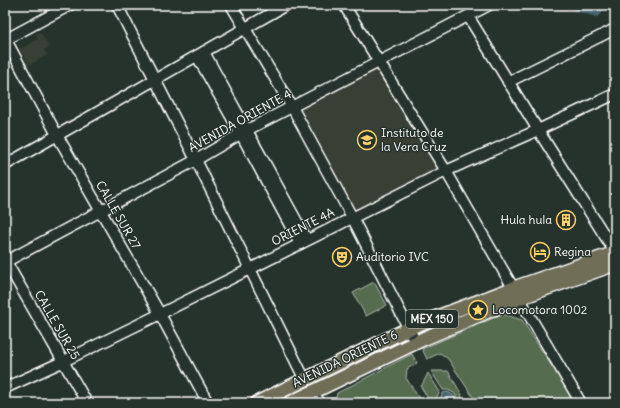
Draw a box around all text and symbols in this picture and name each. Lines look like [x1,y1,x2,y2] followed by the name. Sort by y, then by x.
[186,86,294,155] street label: AVENIDA ORIENTE 4
[381,125,447,154] place label: Instituto de la Vera Cruz
[356,129,378,151] school or university icon: Instituto de la Vera Cruz
[93,178,144,252] street label: CALLE SUR 27
[269,204,337,249] street label: ORIENTE 4A
[555,209,577,231] building icon: Hula hula
[501,212,552,227] place label: Hula hula
[529,241,551,263] hotel icon: Regina
[554,244,591,259] place label: Regina
[331,246,353,268] theatre icon: Auditorio IVC
[356,249,429,264] place label: Auditorio IVC
[32,287,83,362] street label: CALLE SUR 25
[467,299,489,321] place icon: Locomotora 1002
[492,302,588,317] place label: Locomotora 1002
[406,310,458,328] road number: MEX 150
[290,327,400,391] street label: AVENIDA ORIENTE 6

